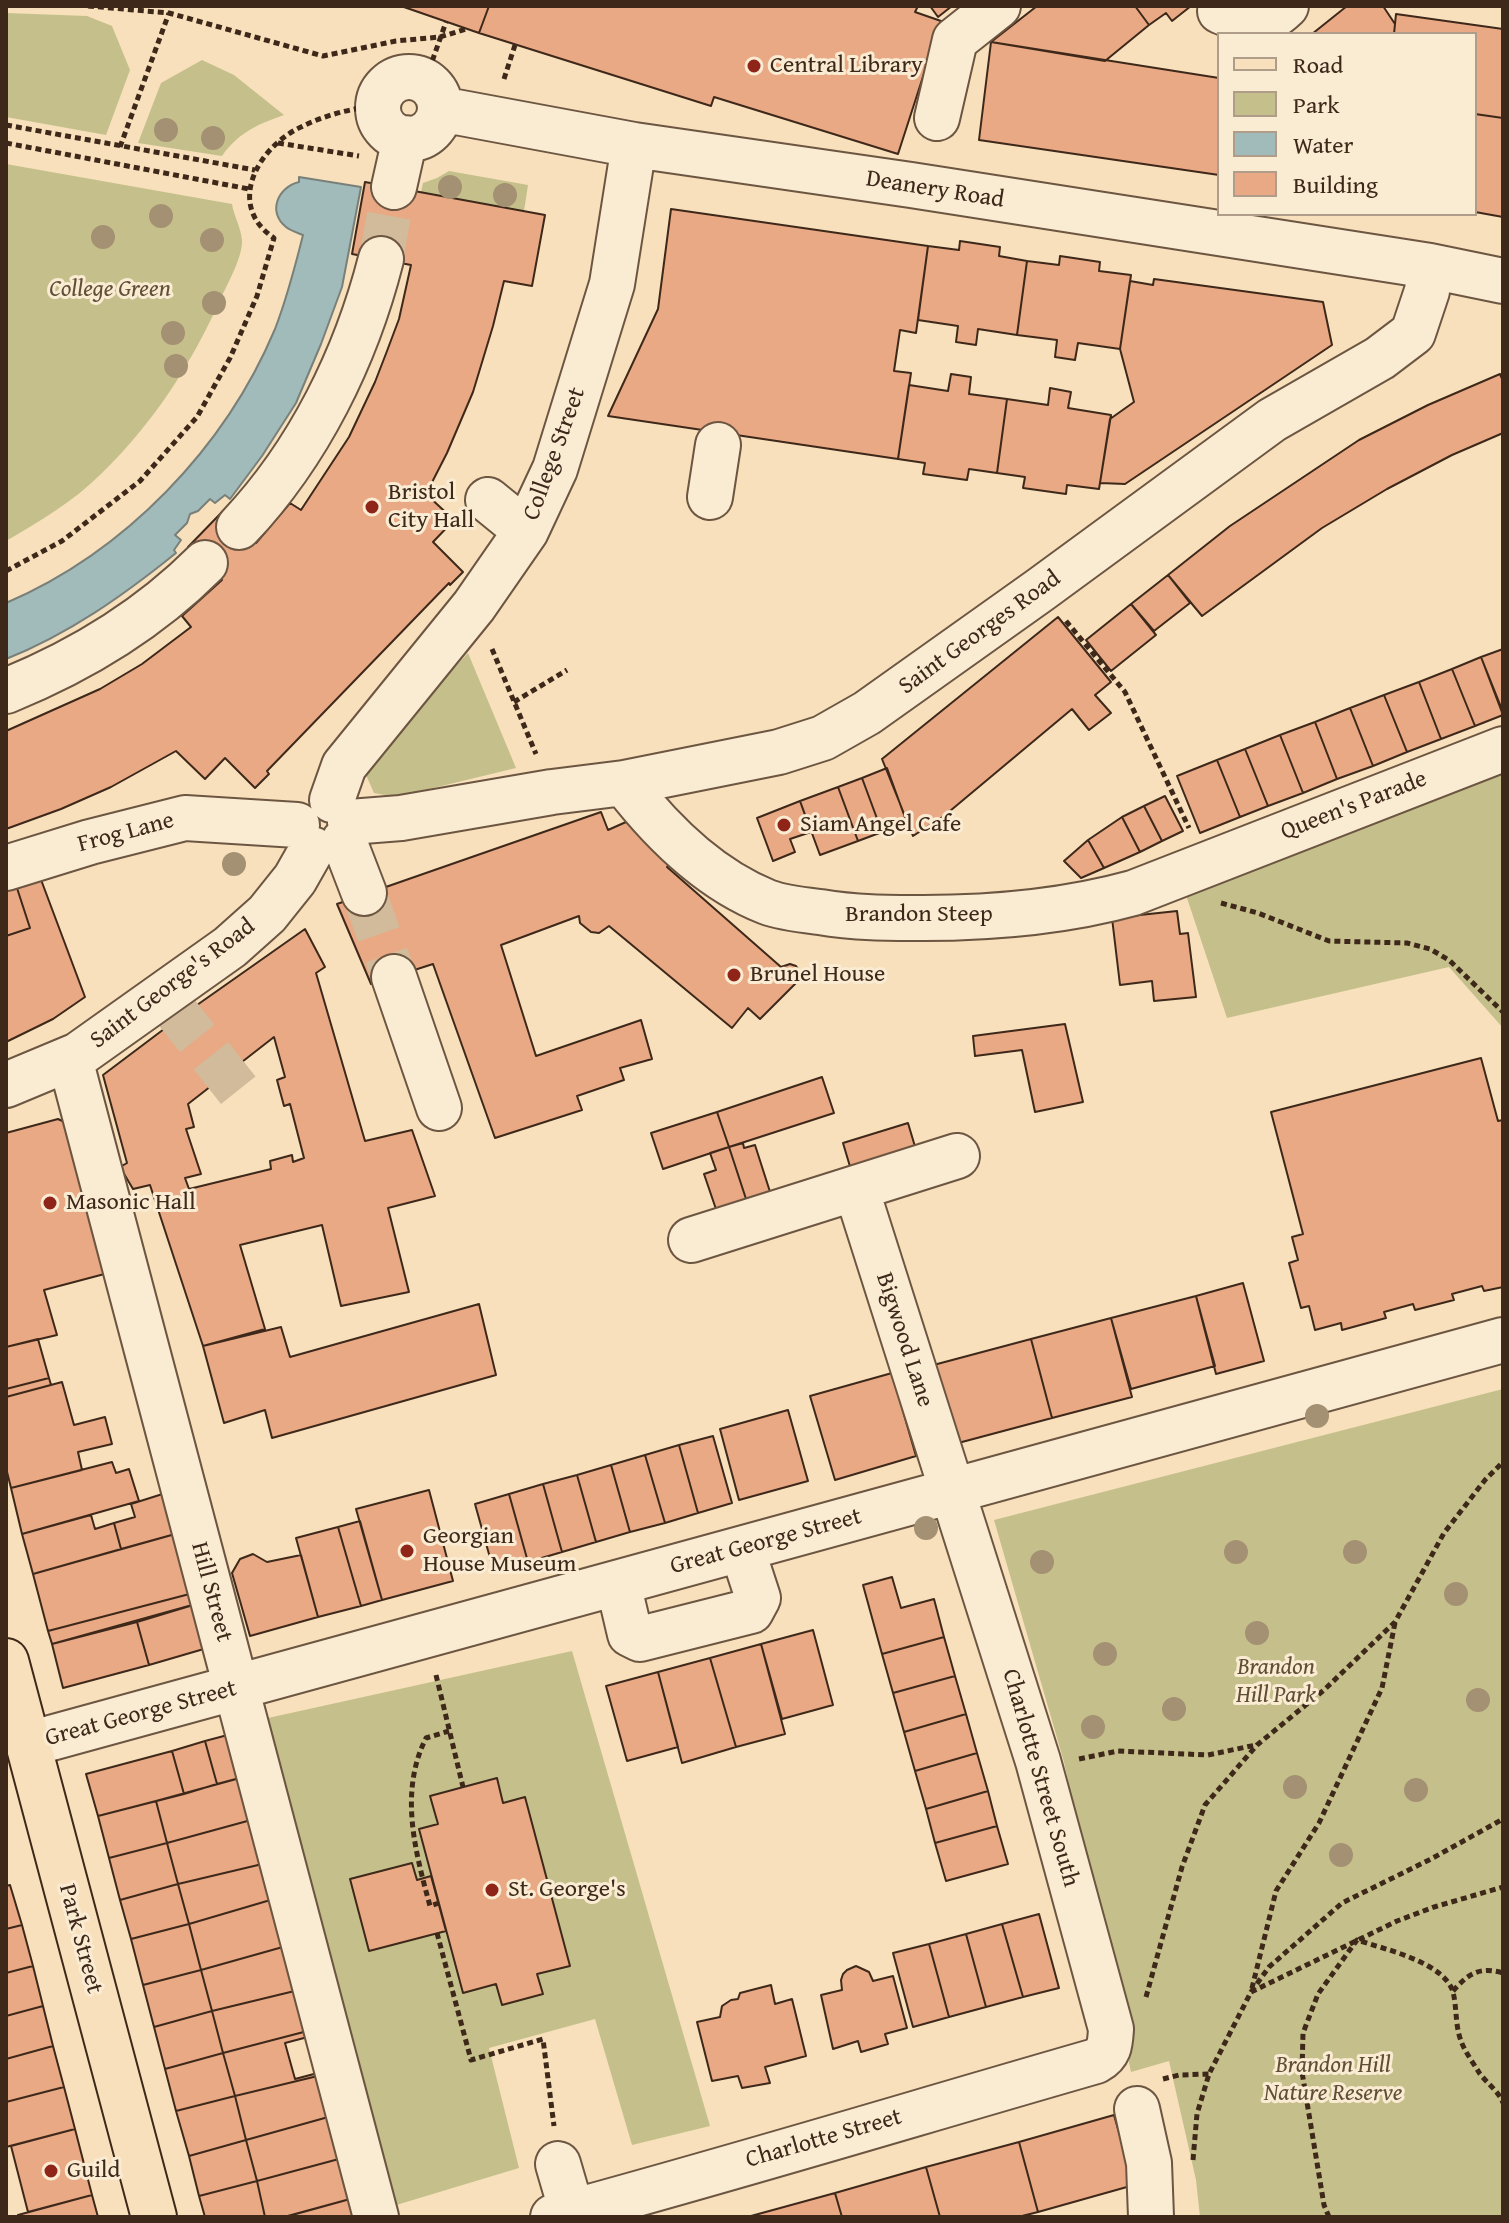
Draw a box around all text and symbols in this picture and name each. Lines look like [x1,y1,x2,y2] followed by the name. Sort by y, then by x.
[1217,32,1477,216] legend
[1293,47,1343,82] text: Road
[770,52,923,80] place label: Central Library
[745,57,763,75] marker: Central Library
[1293,87,1339,122] text: Park
[1293,127,1353,162] text: Water
[864,165,1006,215] street label: Deanery Road
[1293,167,1378,202] text: Building
[49,276,171,304] park label: College Green
[518,384,592,524] street label: College Street
[388,479,474,535] place label: Bristol City Hall
[363,498,381,516] marker: Bristol City Hall
[894,565,1066,701] street label: Saint Georges Road
[1277,765,1431,847] street label: Queen's Parade
[75,806,177,860] street label: Frog Lane
[800,811,961,839] place label: Siam Angel Cafe
[775,816,793,834] marker: Siam Angel Cafe
[845,901,993,929] street label: Brandon Steep
[85,913,261,1055] street label: Saint George's Road
[750,961,885,989] place label: Brunel House
[725,966,743,984] marker: Brunel House
[66,1189,196,1217] place label: Masonic Hall
[41,1194,59,1212] marker: Masonic Hall
[869,1269,939,1411] street label: Bigwood Lane
[667,1503,865,1581] street label: Great George Street
[423,1523,576,1579] place label: Georgian House Museum
[184,1539,238,1645] street label: Hill Street
[398,1542,416,1560] marker: Georgian House Museum
[1236,1654,1316,1710] park label: Brandon Hill Park
[995,1666,1085,1890] street label: Charlotte Street South
[42,1675,240,1753] street label: Great George Street
[508,1876,626,1904] place label: St. George's
[52,1881,108,1997] street label: Park Street
[483,1881,501,1899] marker: St. George's
[1264,2052,1402,2108] park label: Brandon Hill Nature Reserve
[743,2103,905,2175] street label: Charlotte Street
[67,2157,120,2185] place label: Guild
[42,2162,60,2180] marker: Guild

